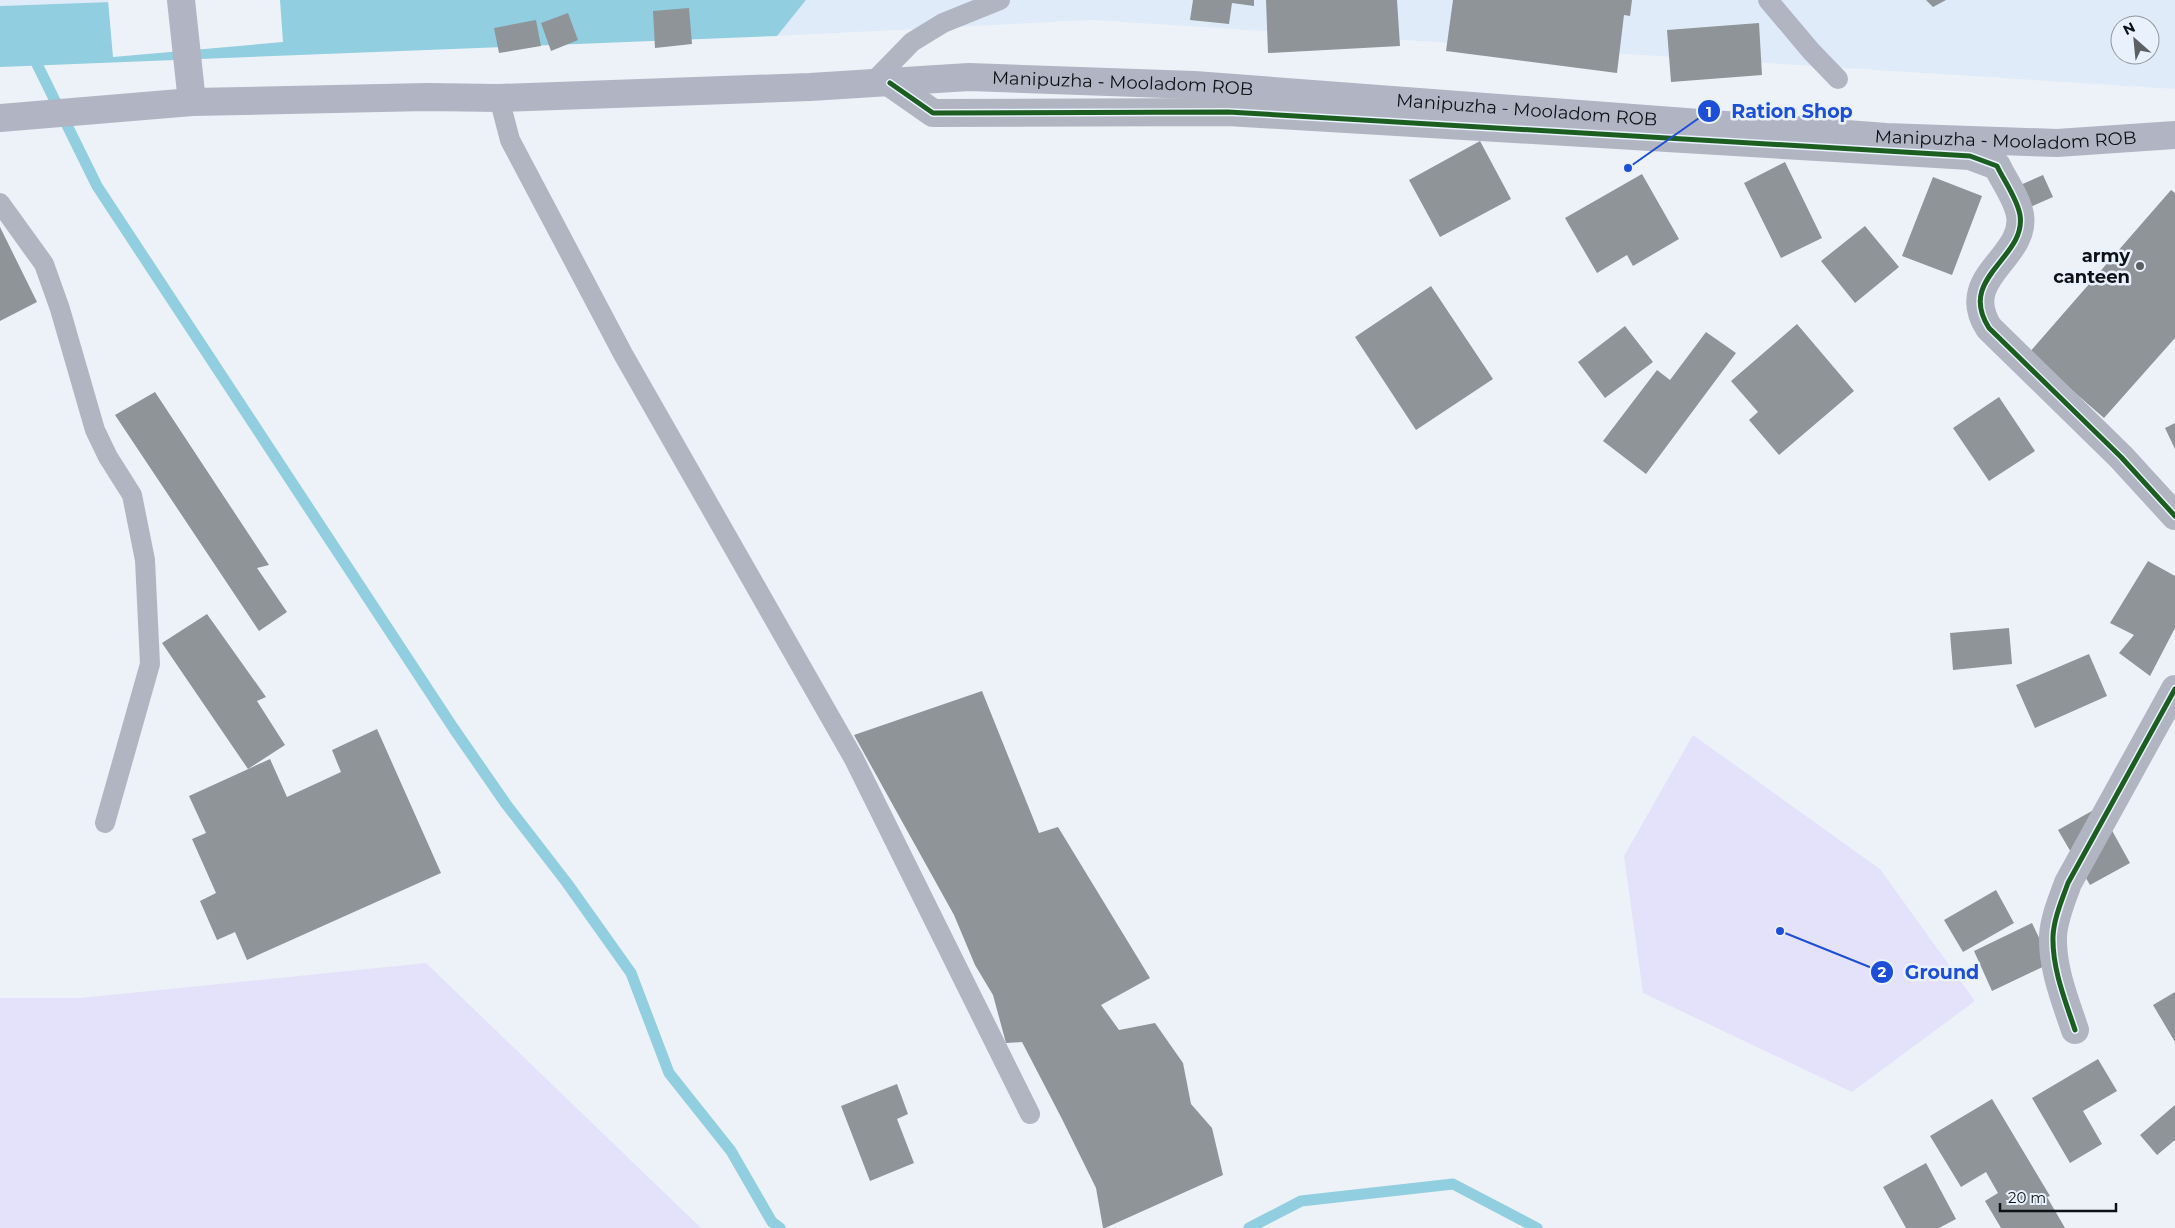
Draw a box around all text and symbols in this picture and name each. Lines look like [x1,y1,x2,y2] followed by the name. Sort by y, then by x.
[2110,15,2160,65] north arrow
[2120,18,2138,39] text: N
[991,67,1254,100] street label: Manipuzha - Mooladom ROB
[1395,89,1658,131] street label: Manipuzha - Mooladom ROB
[1697,94,1863,128] callout: Ration Shop
[1731,100,1853,123] text: Ration Shop
[1706,102,1712,121] text: 1
[1874,125,2137,154] street label: Manipuzha - Mooladom ROB
[2053,245,2130,288] place label: army canteen
[2134,260,2146,272] marker: army canteen
[1870,955,1989,989] callout: Ground
[1905,961,1979,984] text: Ground
[1878,962,1887,981] text: 2
[2000,1180,2116,1212] scale bar
[2008,1188,2046,1207] text: 20 m

